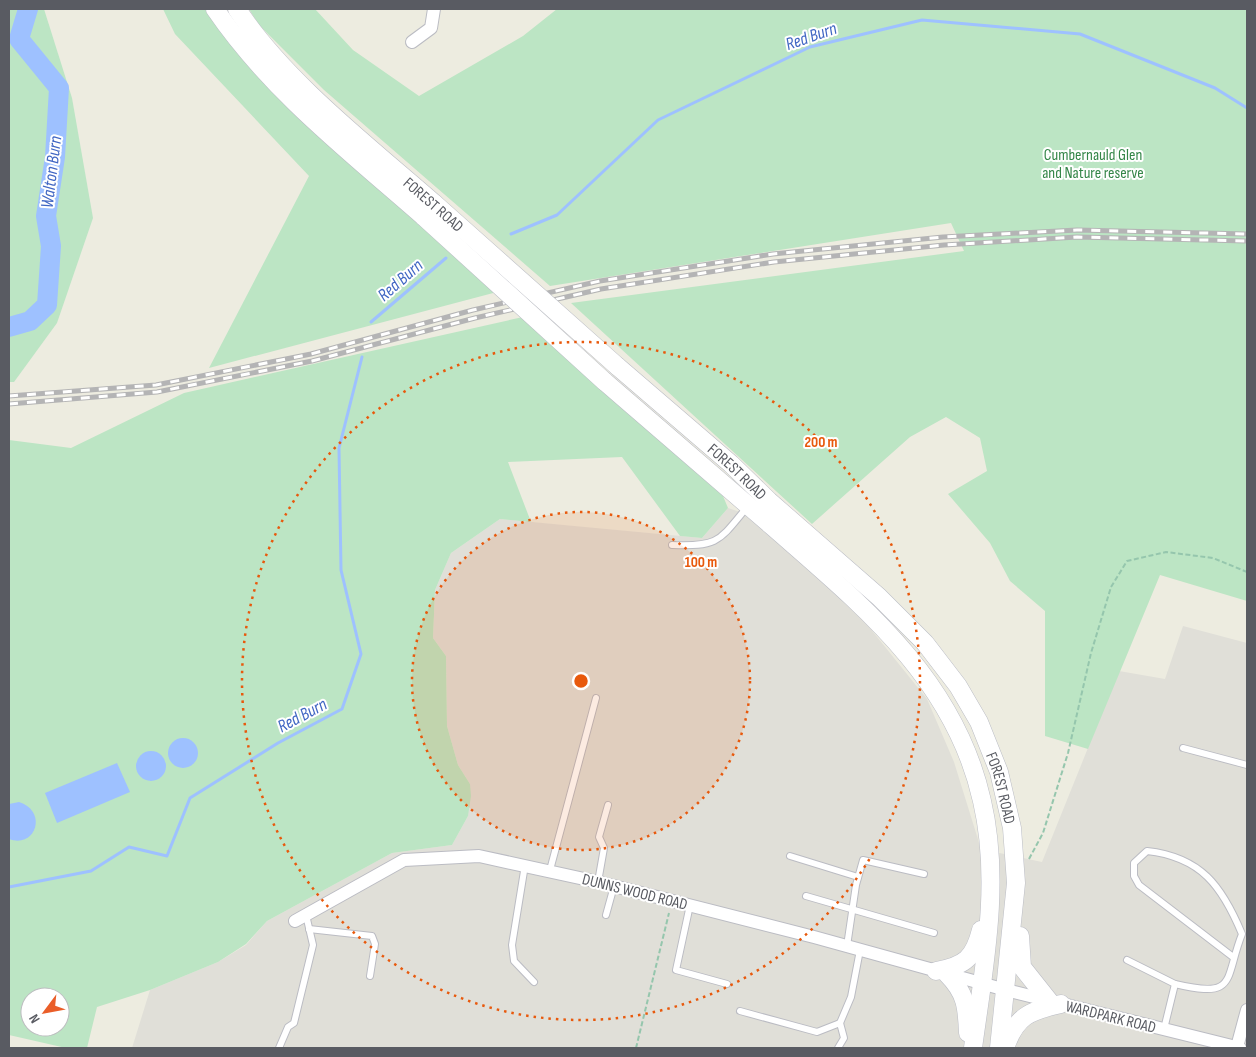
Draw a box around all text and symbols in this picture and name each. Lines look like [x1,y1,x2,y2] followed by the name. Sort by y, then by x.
[783,18,840,55] water label: Red Burn
[37,134,66,209] water label: Walton Burn
[1042,146,1144,183] park label: Cumbernauld Glen and Nature reserve
[399,174,467,237] street label: FOREST ROAD
[373,255,428,306] water label: Red Burn
[804,433,838,452] text: 200 m
[703,440,770,504] street label: FOREST ROAD
[685,553,717,572] text: 100 m
[572,672,590,690] centre of rings
[274,694,331,737] water label: Red Burn
[981,750,1019,826] street label: FOREST ROAD
[580,870,689,915] street label: DUNNS WOOD ROAD
[20,987,70,1037] north arrow
[1064,997,1158,1038] street label: WARDPARK ROAD
[25,1011,44,1026] text: N

